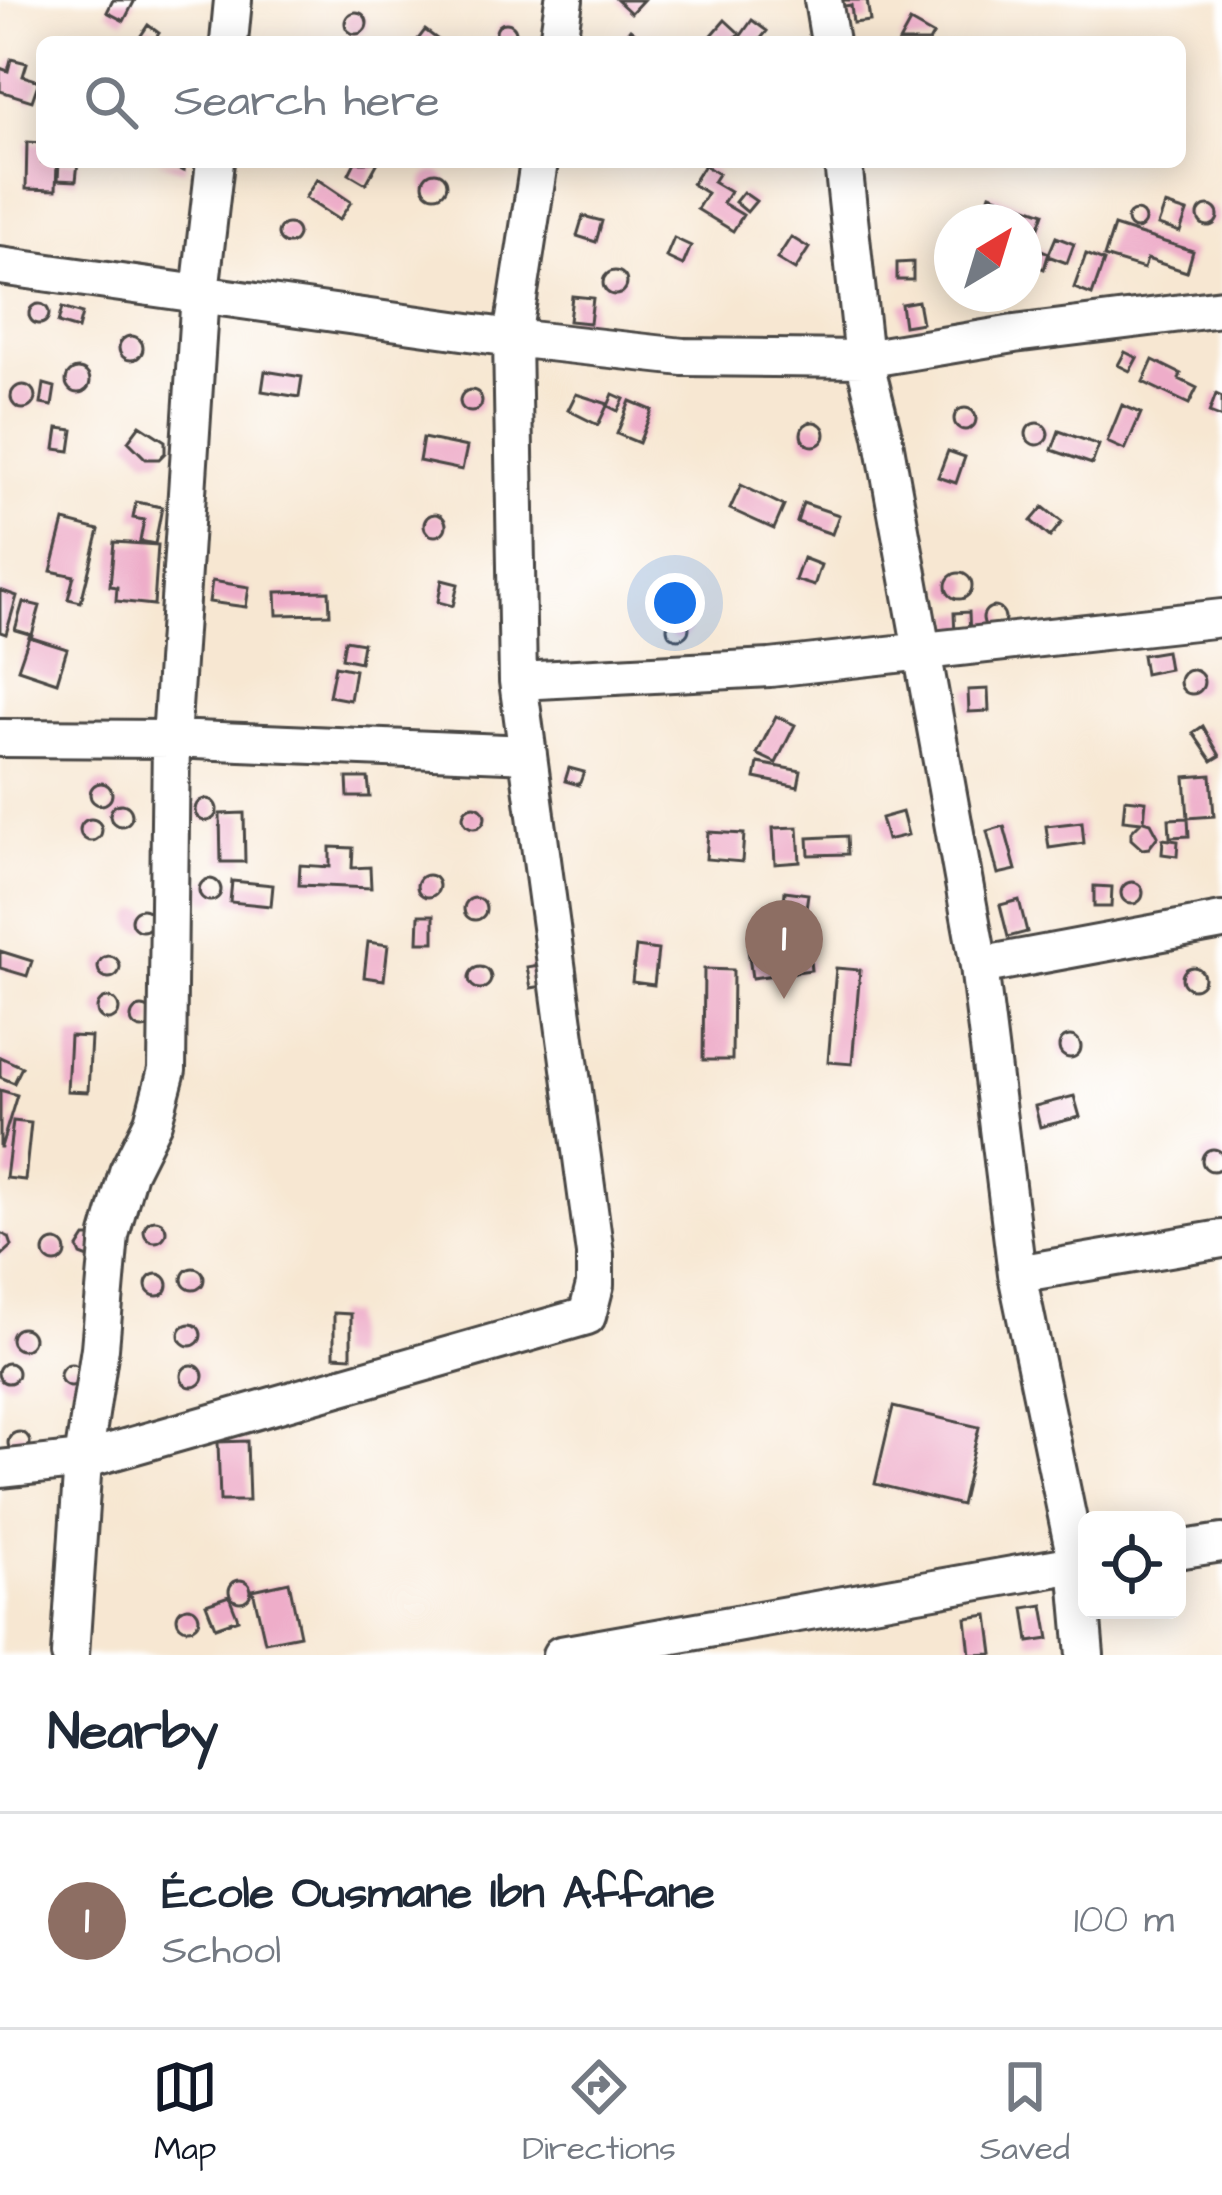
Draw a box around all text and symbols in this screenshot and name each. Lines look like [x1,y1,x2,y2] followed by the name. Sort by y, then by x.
[36,36,1186,168] search box
[78,69,144,135] icon: search
[174,71,440,133] text: Search here
[934,204,1042,312] north arrow
[645,573,705,633] your location
[745,900,823,999] pin: 1
[1078,1511,1186,1619] map controls
[1078,1511,1186,1619] button: locate
[48,1698,218,1769] text: Nearby
[162,1863,715,1925] text: École Ousmane Ibn Affane
[85,1894,90,1948] text: 1
[1074,1894,1174,1948] text: 100 m
[162,1925,281,1979] text: School
[152,2054,218,2172] tab: Map
[522,2054,676,2172] tab: Directions
[980,2054,1070,2172] tab: Saved

